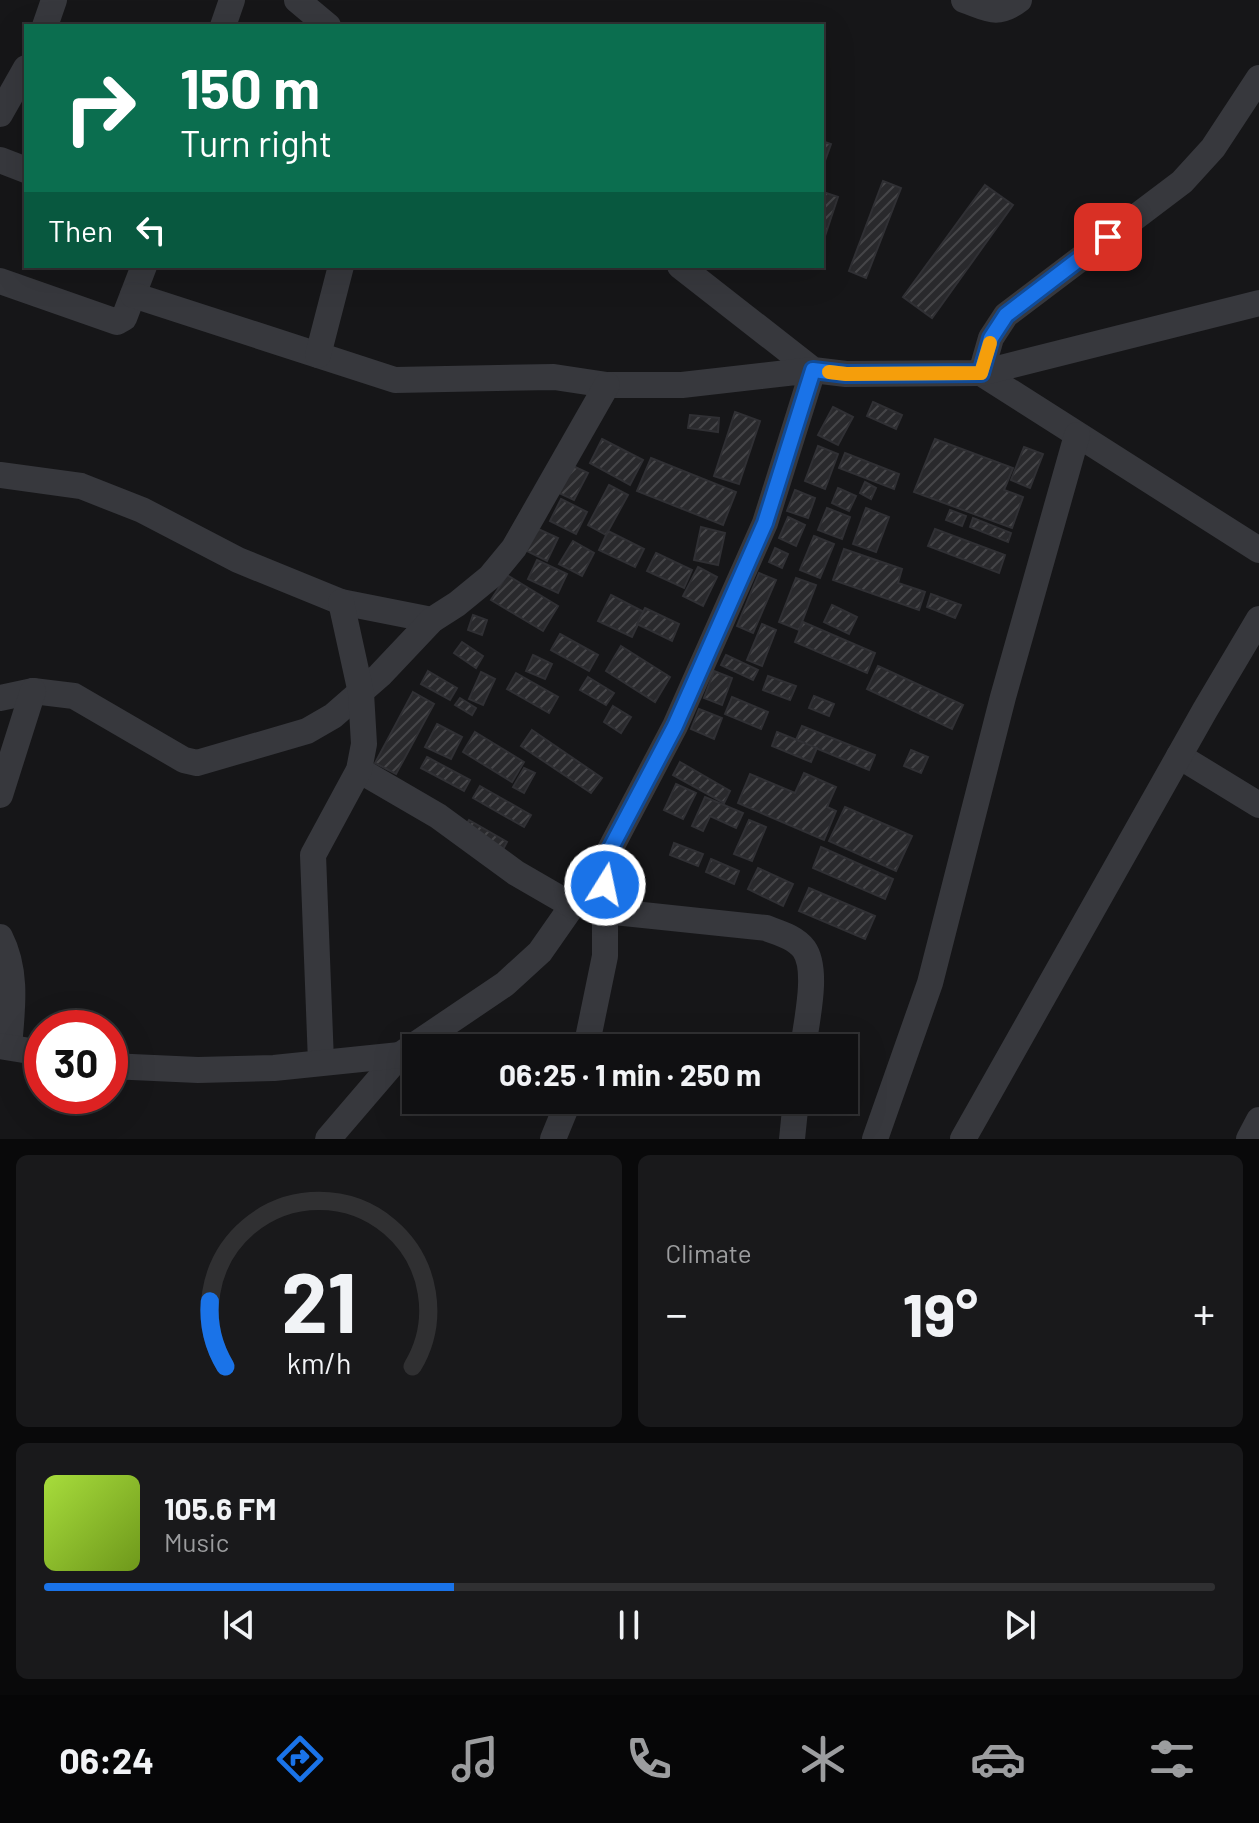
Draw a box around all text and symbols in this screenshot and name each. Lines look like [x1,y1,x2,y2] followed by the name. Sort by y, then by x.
[180,53,320,120] text: 150 m
[48,56,152,160] icon: right
[180,121,332,164] text: Turn right
[1074,203,1142,271] pin
[129,208,173,252] icon: left
[48,212,113,248] text: Then
[1086,215,1130,259] icon: arrive
[563,843,647,927] position arrow
[24,1010,128,1114] speed limit sign: 30
[499,1056,761,1092] text: 06:25 · 1 min · 250 m
[666,1237,752,1268] text: Climate
[281,1250,357,1350] text: 21
[902,1277,978,1349] text: 19°
[666,1286,688,1339] text: −
[1193,1286,1215,1339] text: +
[286,1345,351,1380] text: km/h
[164,1490,276,1526] text: 105.6 FM
[164,1526,229,1557] text: Music
[217,1603,261,1647] icon: previous
[607,1603,651,1647] icon: pause
[998,1603,1042,1647] icon: next
[272,1731,328,1787] icon: directions
[447,1731,503,1787] icon: music
[621,1731,677,1787] icon: phone
[795,1731,851,1787] icon: climate
[970,1731,1026,1787] icon: car
[1144,1731,1200,1787] icon: filters
[59,1738,154,1781] text: 06:24

